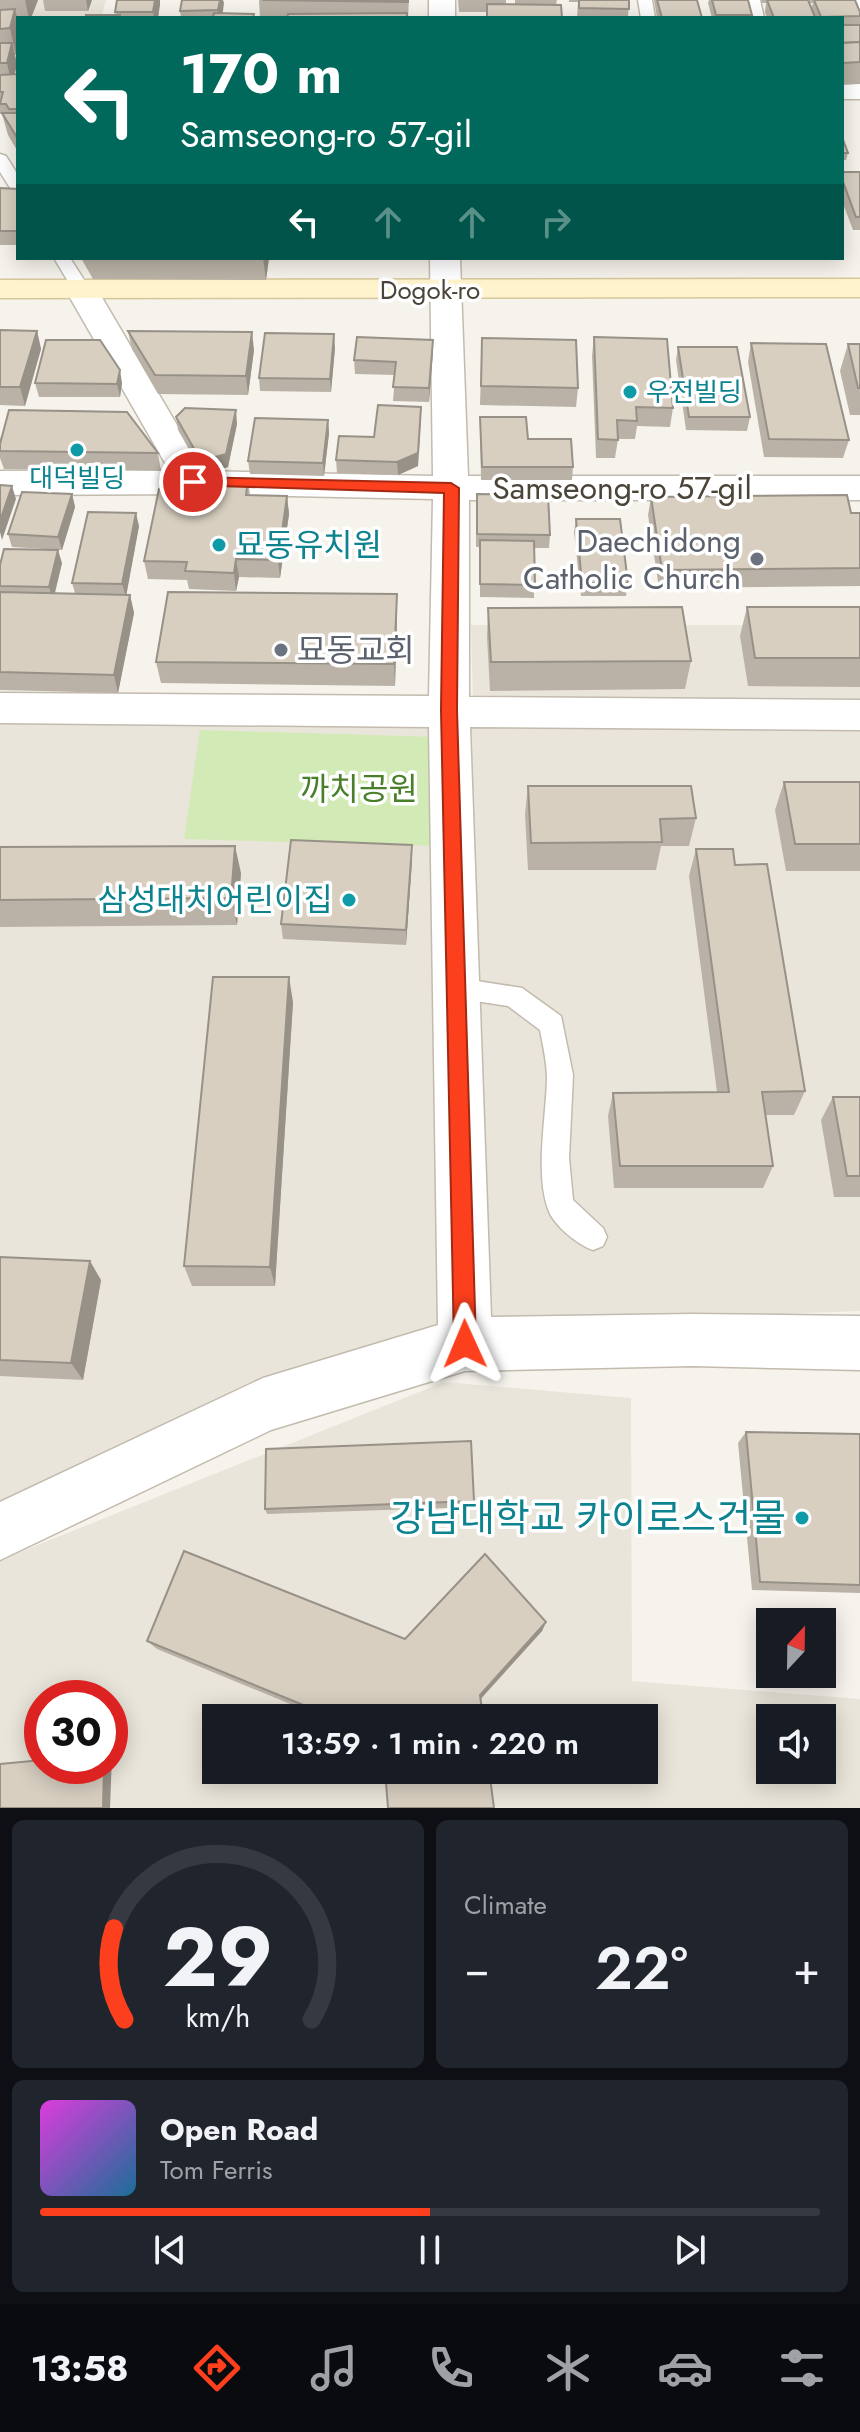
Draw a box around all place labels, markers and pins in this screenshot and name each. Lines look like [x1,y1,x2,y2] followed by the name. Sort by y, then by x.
[646,373,742,411] place label: 우전빌딩
[621,383,639,401] marker: 우전빌딩
[68,441,86,459] marker: 대덕빌딩
[159,448,227,516] pin
[29,459,125,497] place label: 대덕빌딩
[523,518,741,601] place label: Daechidong Catholic Church
[235,522,382,568] place label: 묘동유치원
[210,536,228,554] marker: 묘동유치원
[748,550,766,568] marker: Daechidong Catholic Church
[297,627,415,673] place label: 묘동교회
[272,641,290,659] marker: 묘동교회
[97,877,333,923] place label: 삼성대치어린이집
[340,891,358,909] marker: 삼성대치어린이집
[390,1490,786,1545] place label: 강남대학교 카이로스건물
[793,1509,811,1527] marker: 강남대학교 카이로스건물

